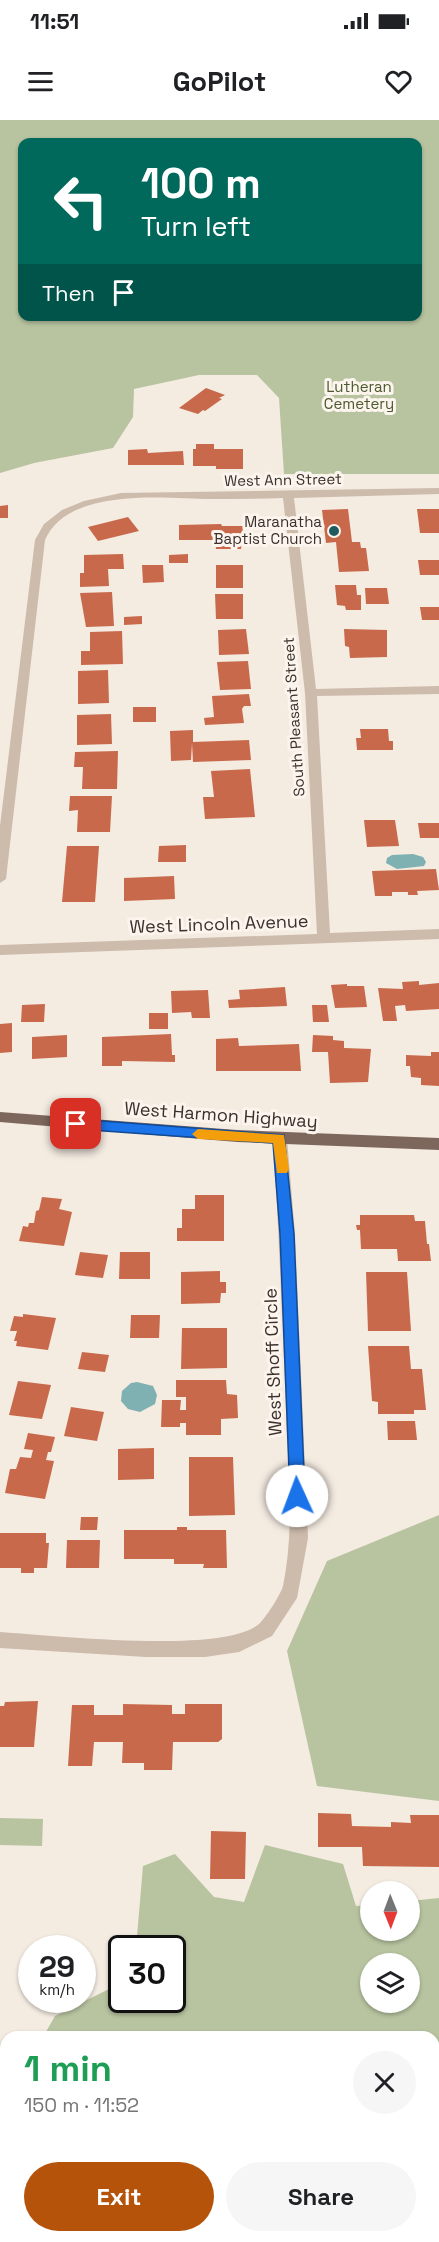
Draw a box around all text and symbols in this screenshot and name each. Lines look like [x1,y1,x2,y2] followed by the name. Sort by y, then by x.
[30,7,79,35] text: 11:51
[173,64,266,99] text: GoPilot
[24,65,57,98] icon: menu
[382,65,415,98] icon: heart
[141,157,261,210] text: 100 m
[42,162,120,240] icon: left
[141,209,251,244] text: Turn left
[107,276,140,309] icon: arrive
[42,279,95,307] text: Then
[324,377,394,413] park label: Lutheran Cemetery
[224,469,342,490] street label: West Ann Street
[214,512,322,548] place label: Maranatha Baptist Church
[327,524,341,538] marker: Maranatha Baptist Church
[278,637,309,797] street label: South Pleasant Street
[129,909,309,938] street label: West Lincoln Avenue
[124,1096,318,1133] street label: West Harmon Highway
[50,1098,101,1149] pin
[59,1107,92,1140] icon: arrive
[258,1288,287,1436] street label: West Shoff Circle
[265,1464,329,1528] position arrow
[360,1881,420,1941] north arrow
[360,1881,420,2013] map controls
[108,1935,186,2013] speed limit sign: 30
[39,1947,75,1986] text: 29
[360,1953,420,2013] button: layers
[39,1980,75,1999] text: km/h
[24,2046,112,2092] text: 1 min
[353,2051,416,2114] button: close
[24,2092,139,2118] text: 150 m · 11:52
[24,2162,214,2231] button: Exit
[226,2162,416,2231] button: Share

